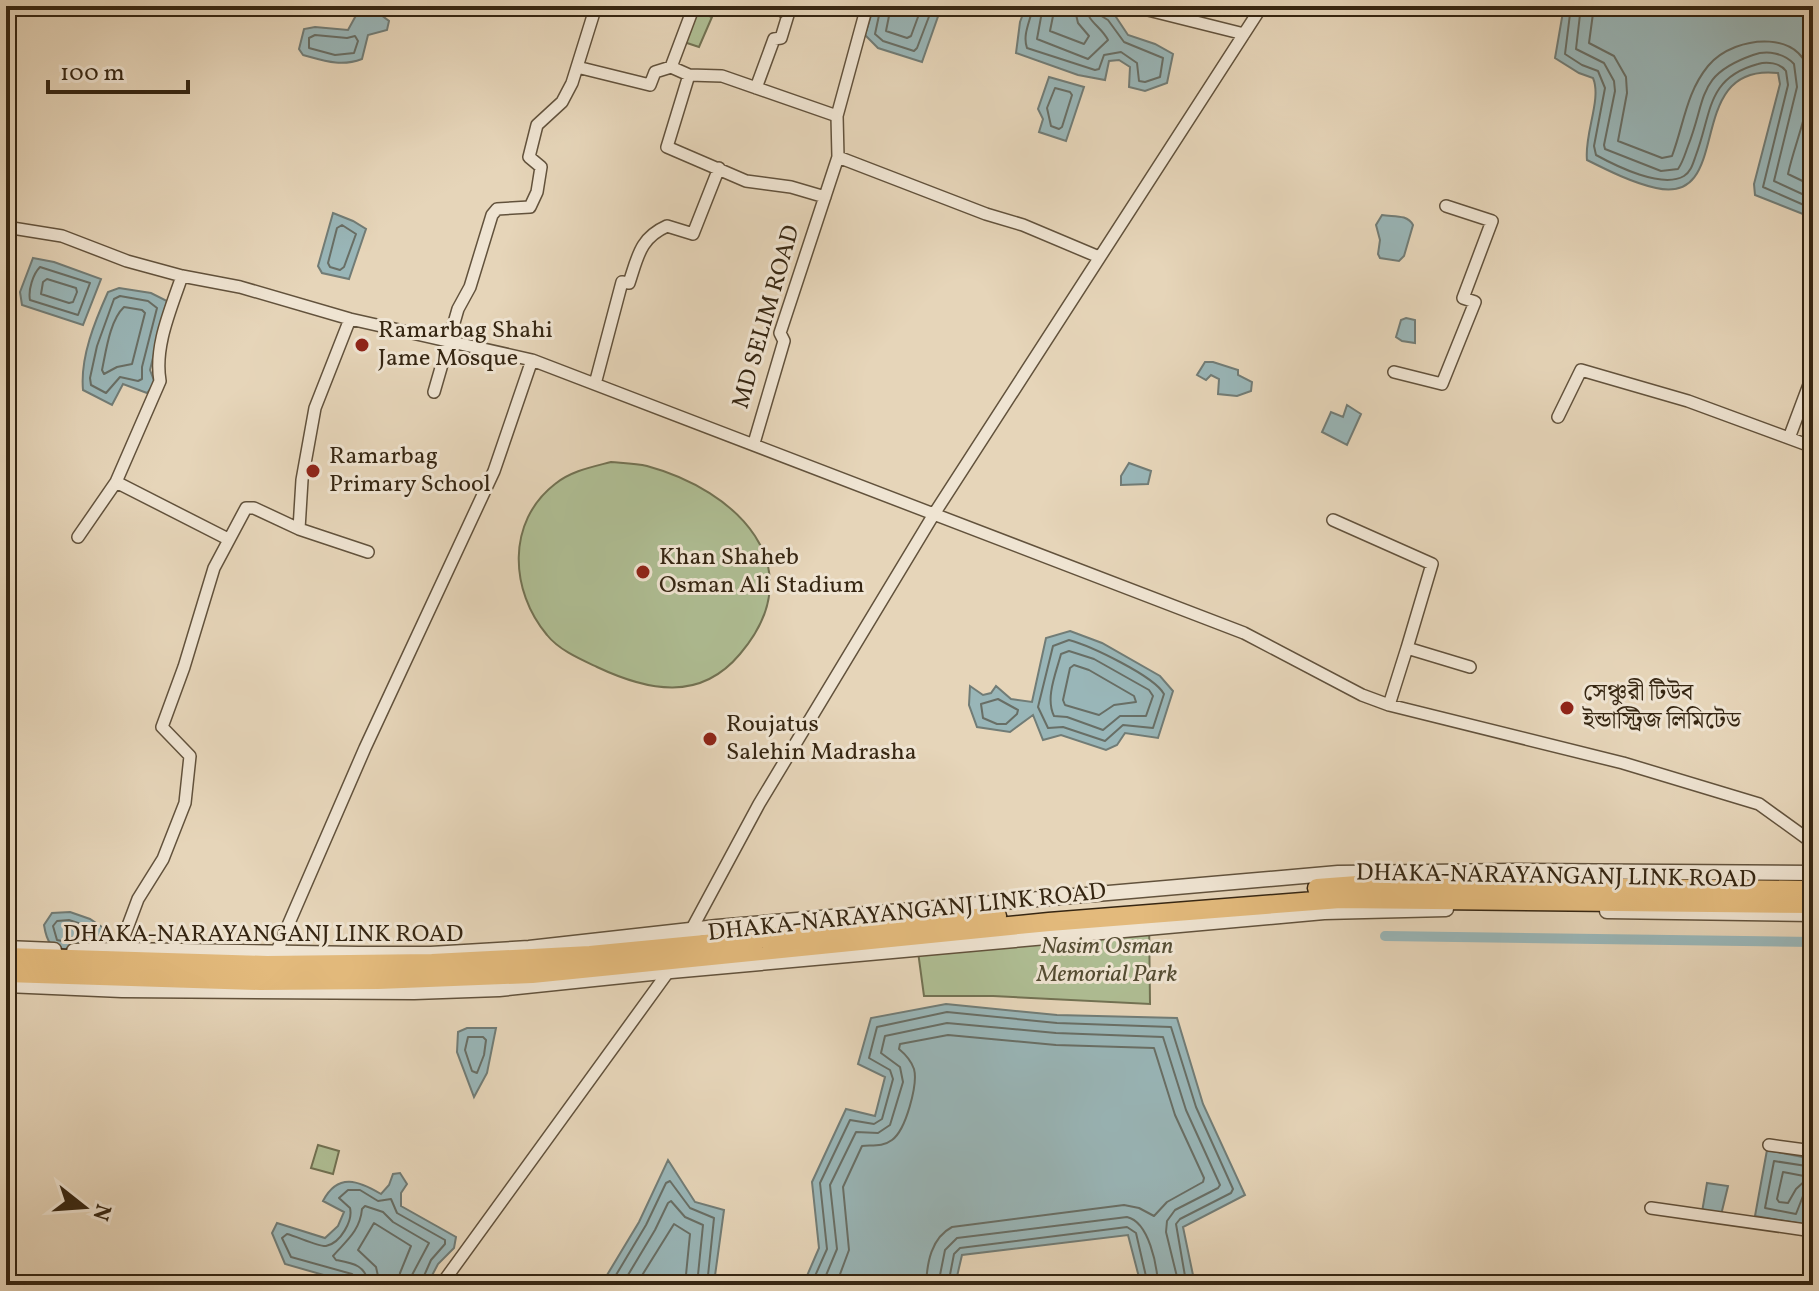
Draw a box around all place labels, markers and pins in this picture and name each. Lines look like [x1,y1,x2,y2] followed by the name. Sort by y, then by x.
[378,314,553,376] place label: Ramarbag Shahi Jame Mosque
[353,336,371,354] marker: Ramarbag Shahi Jame Mosque
[329,440,491,502] place label: Ramarbag Primary School
[304,462,322,480] marker: Ramarbag Primary School
[659,541,864,603] place label: Khan Shaheb Osman Ali Stadium
[634,563,652,581] marker: Khan Shaheb Osman Ali Stadium
[1582,677,1742,739] place label: সেঞ্চুরী টিউব ইন্ডাস্ট্রিজ লিমিটেড
[1558,699,1576,717] marker: সেঞ্চুরী টিউব ইন্ডাস্ট্রিজ লিমিটেড
[726,708,917,770] place label: Roujatus Salehin Madrasha
[701,730,719,748] marker: Roujatus Salehin Madrasha

